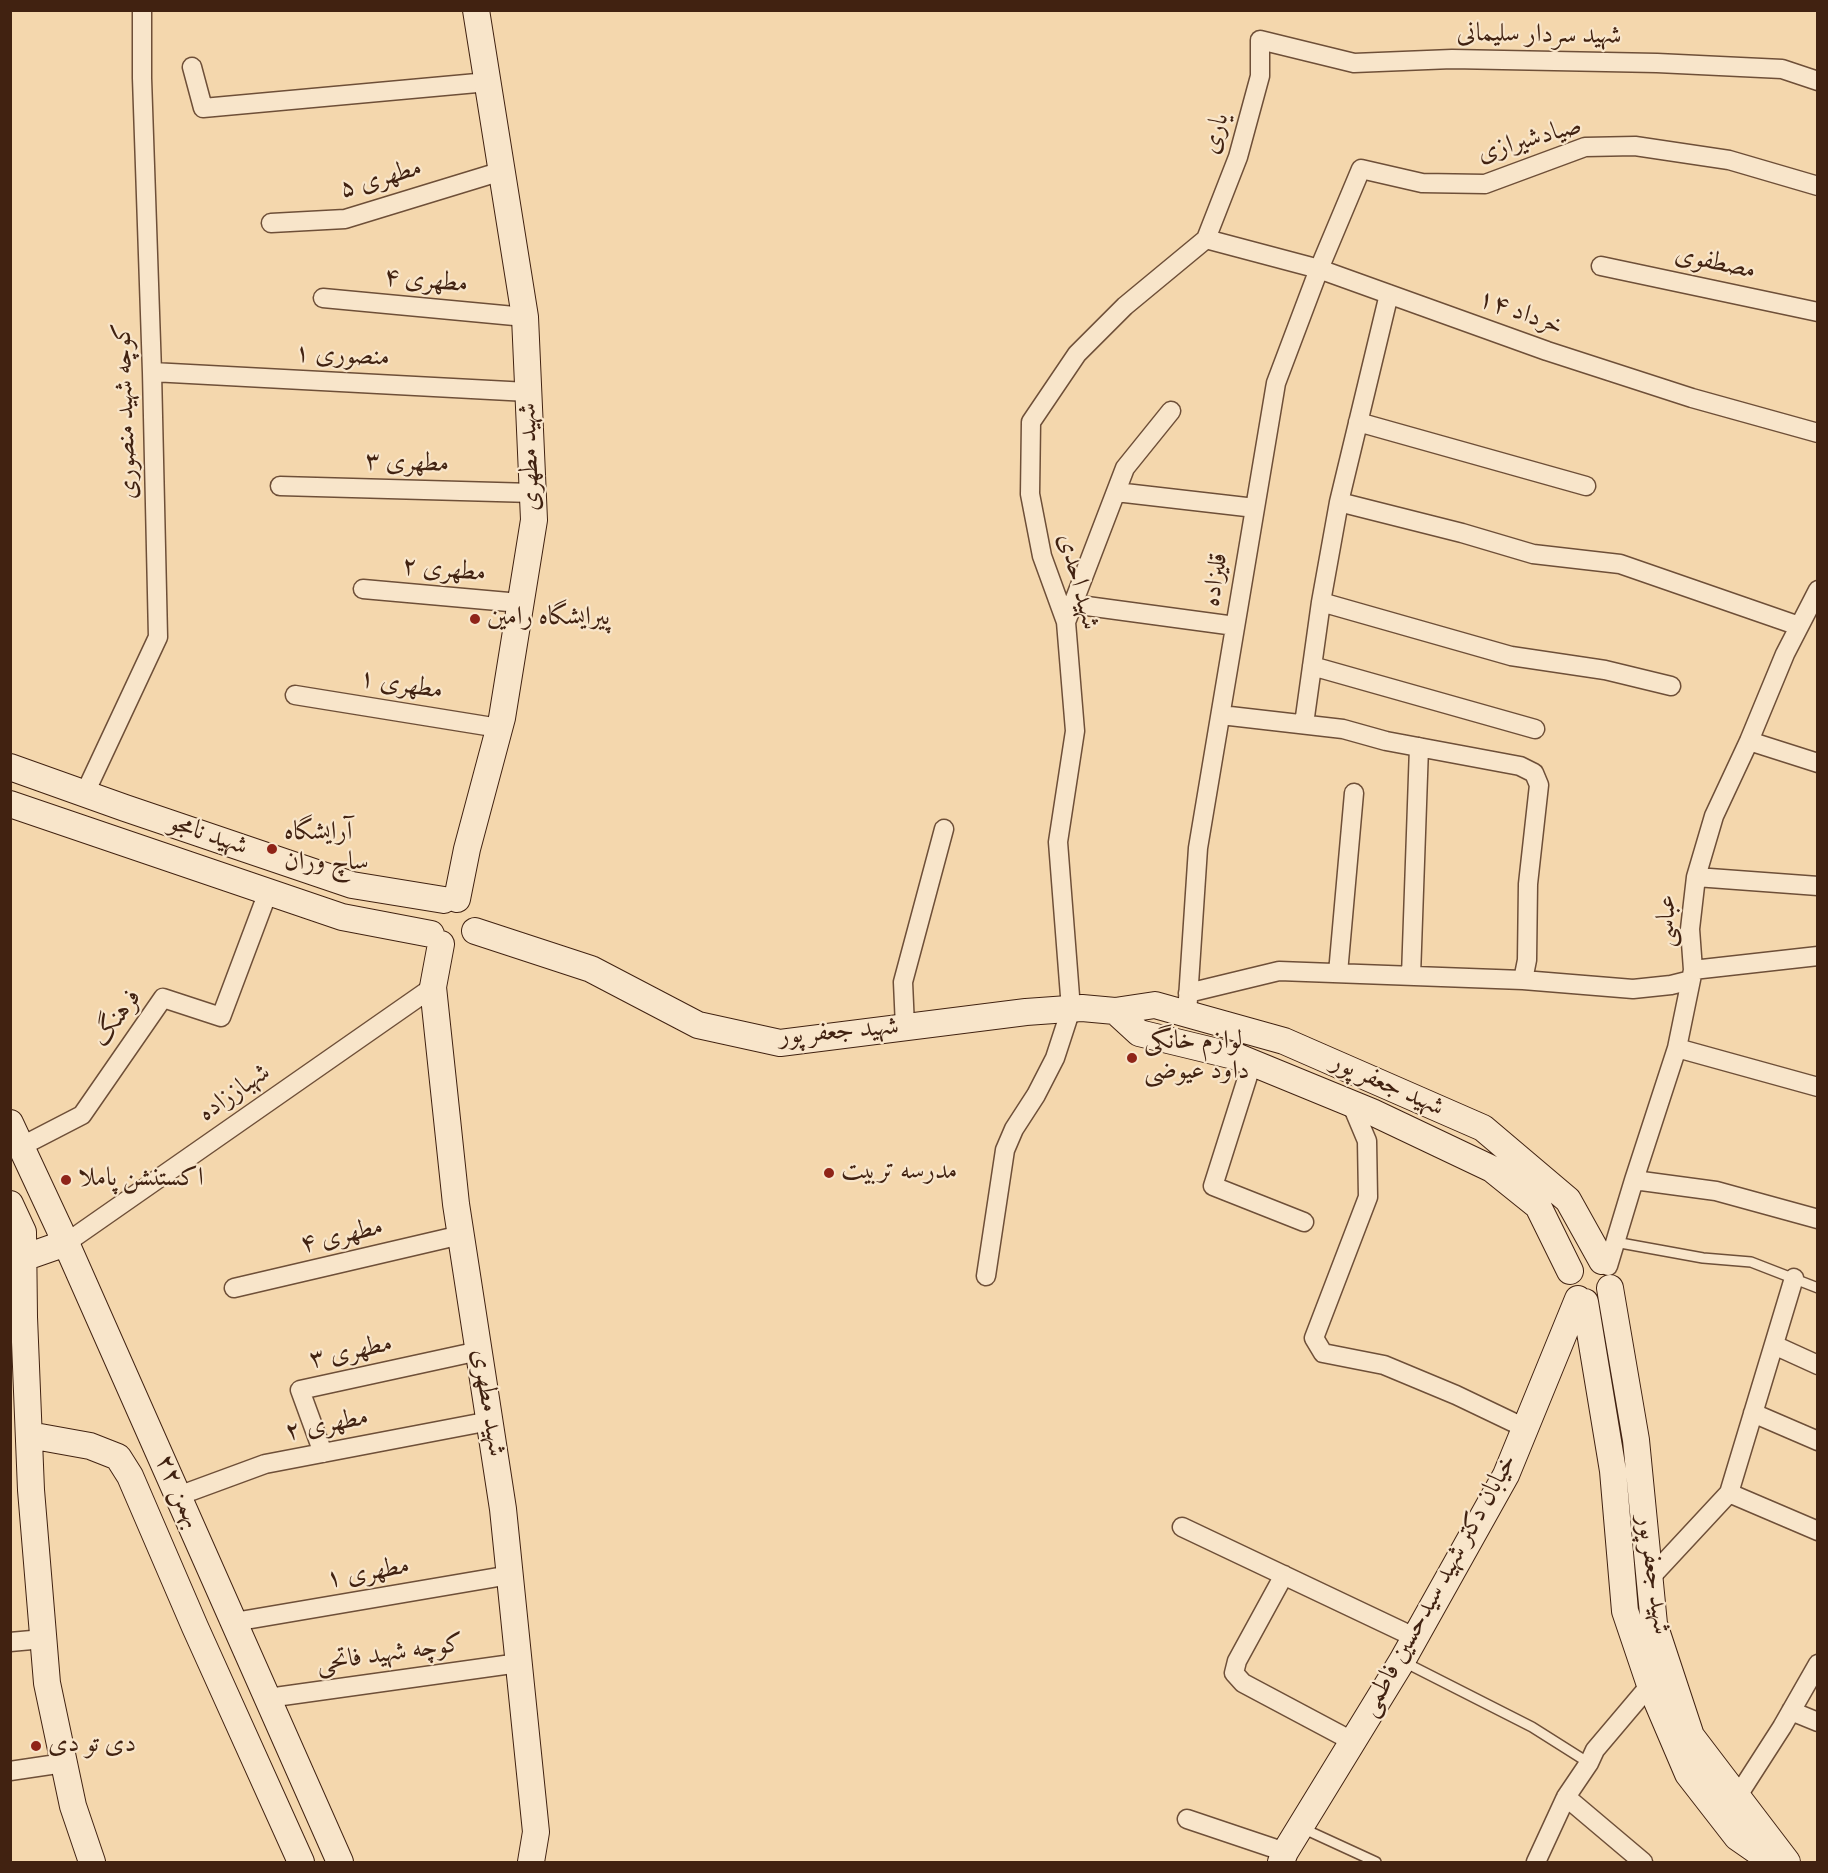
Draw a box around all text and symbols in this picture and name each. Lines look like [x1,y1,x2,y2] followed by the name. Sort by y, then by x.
[1456,19,1622,53] street label: شهید سردار سلیمانی
[1196,110,1238,158] street label: یاری
[1474,111,1586,171] street label: صیادشیرازی
[336,153,426,207] street label: مطهری ۵
[1672,240,1758,288] street label: مصطفوی
[383,263,469,301] street label: مطهری ۴
[1473,284,1567,344] street label: ۱۴ خرداد
[108,322,146,500] street label: کوچه شهید منصوری
[294,339,390,375] street label: منصوری ۱
[514,402,548,512] street label: شهید مطهری
[364,447,450,481] street label: مطهری ۳
[1049,530,1105,634] street label: شهید احدی
[1197,551,1237,609] street label: قلیزاده
[401,552,487,590] street label: مطهری ۲
[487,603,610,635] place label: پیرایشگاه ‌رامین
[468,612,482,626] marker: پیرایشگاه ‌رامین
[357,664,445,708] street label: مطهری ۱
[165,808,251,864] street label: شهید نامجو
[284,818,369,880] place label: آرایشگاه ساچ وران
[265,842,279,856] marker: آرایشگاه ساچ وران
[1651,894,1685,948] street label: عباسی
[87,984,149,1054] street label: فرهنگ
[778,1012,900,1054] street label: شهید جعفر پور
[1144,1027,1250,1088] place label: لوازم خانگی داود عیوضی
[1326,1047,1448,1125] street label: شهید جعفر پور
[1125,1051,1139,1065] marker: لوازم خانگی داود عیوضی
[193,1058,277,1130] street label: شهباززاده
[841,1157,957,1189] place label: مدرسه تربیت
[78,1164,204,1196] place label: اکستنشن پاملا
[822,1166,836,1180] marker: مدرسه تربیت
[59,1173,73,1187] marker: اکستنشن پاملا
[297,1212,387,1262] street label: مطهری ۴
[307,1329,395,1377] street label: مطهری ۳
[463,1347,511,1459] street label: شهید مطهری
[283,1403,371,1449] street label: مطهری ۲
[1355,1449,1525,1723] street label: خیابان دکتر شهید سیدحسین فاطمی
[147,1450,207,1534] street label: ۲۲ بهمن
[1628,1513,1676,1637] street label: شهید جعفر پور
[324,1551,412,1597] street label: مطهری ۱
[315,1629,465,1681] street label: کوچه شهید فاتحی
[48,1730,136,1762] place label: دی تو دی
[29,1739,43,1753] marker: دی تو دی

